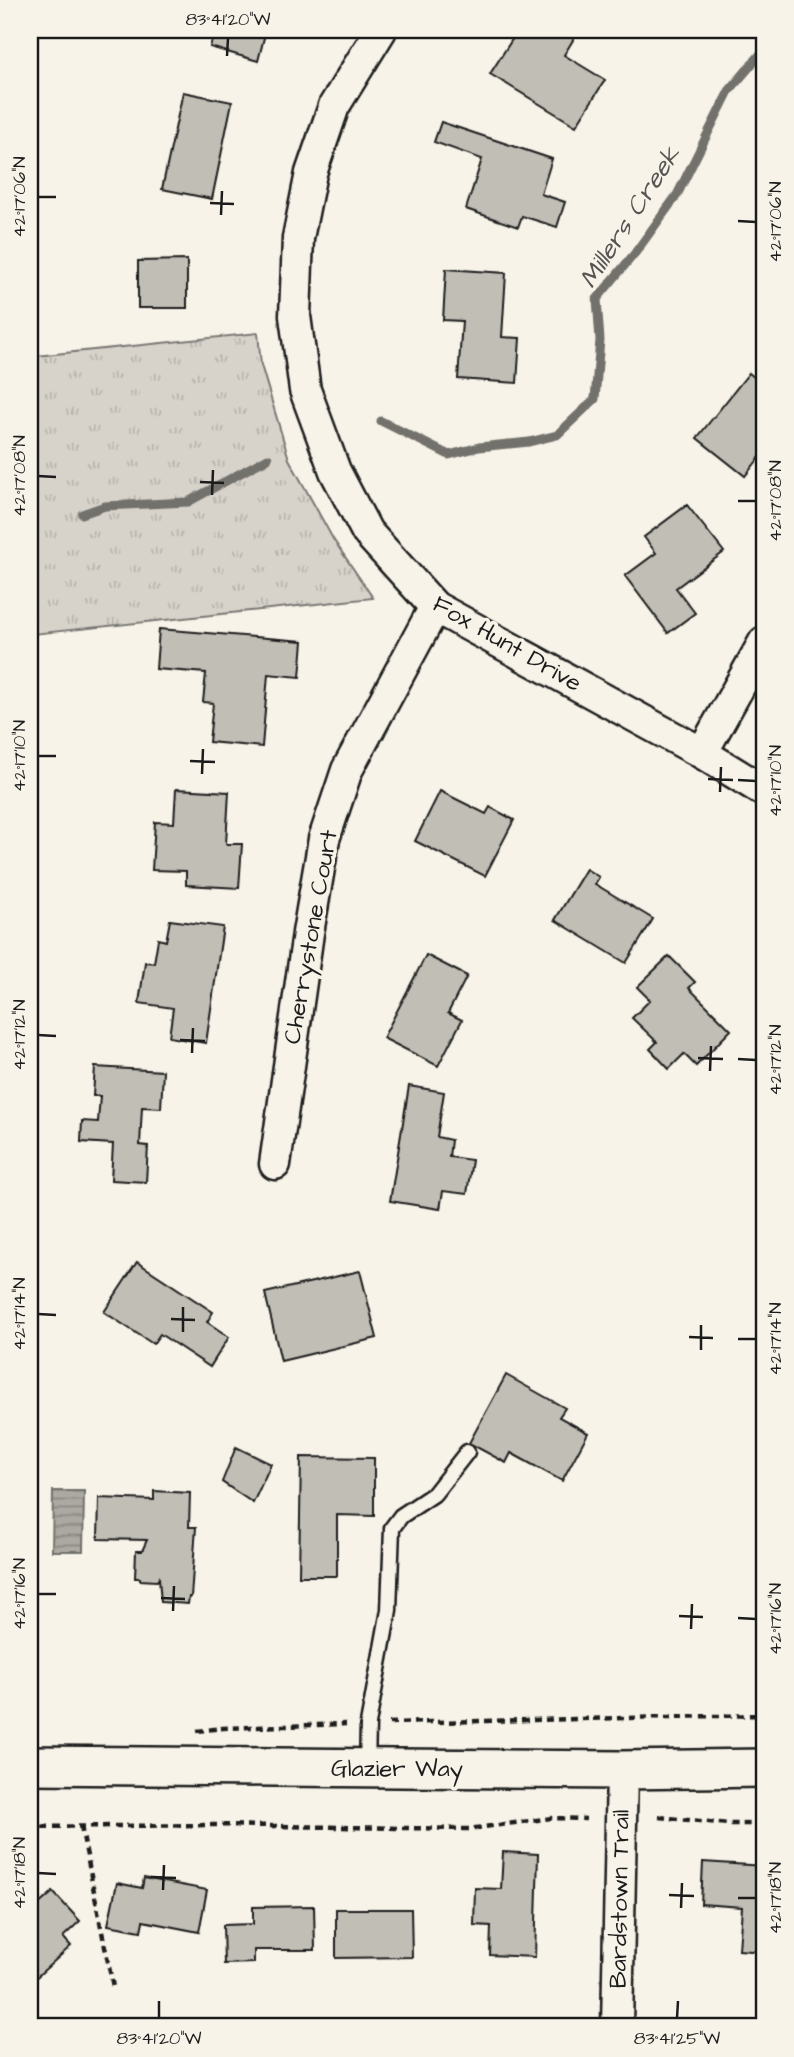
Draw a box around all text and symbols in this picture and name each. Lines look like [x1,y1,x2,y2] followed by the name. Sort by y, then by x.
[185,7,271,32] text: 83°41'20"W
[571,138,690,295] water label: Millers Creek
[7,157,32,237] text: 42°17'06"N
[763,182,788,262] text: 42°17'06"N
[7,435,32,517] text: 42°17'08"N
[763,460,788,542] text: 42°17'08"N
[426,588,588,700] street label: Fox Hunt Drive
[7,720,32,792] text: 42°17'10"N
[763,745,788,817] text: 42°17'10"N
[275,827,348,1047] street label: Cherrystone Court
[7,1000,32,1070] text: 42°17'12"N
[763,1025,788,1095] text: 42°17'12"N
[7,1278,32,1350] text: 42°17'14"N
[763,1303,788,1375] text: 42°17'14"N
[7,1558,32,1630] text: 42°17'16"N
[763,1583,788,1655] text: 42°17'16"N
[331,1752,463,1787] street label: Glazier Way
[601,1809,639,1989] street label: Bardstown Trail
[7,1837,32,1909] text: 42°17'18"N
[763,1862,788,1934] text: 42°17'18"N
[116,2026,202,2051] text: 83°41'20"W
[634,2026,720,2051] text: 83°41'25"W

